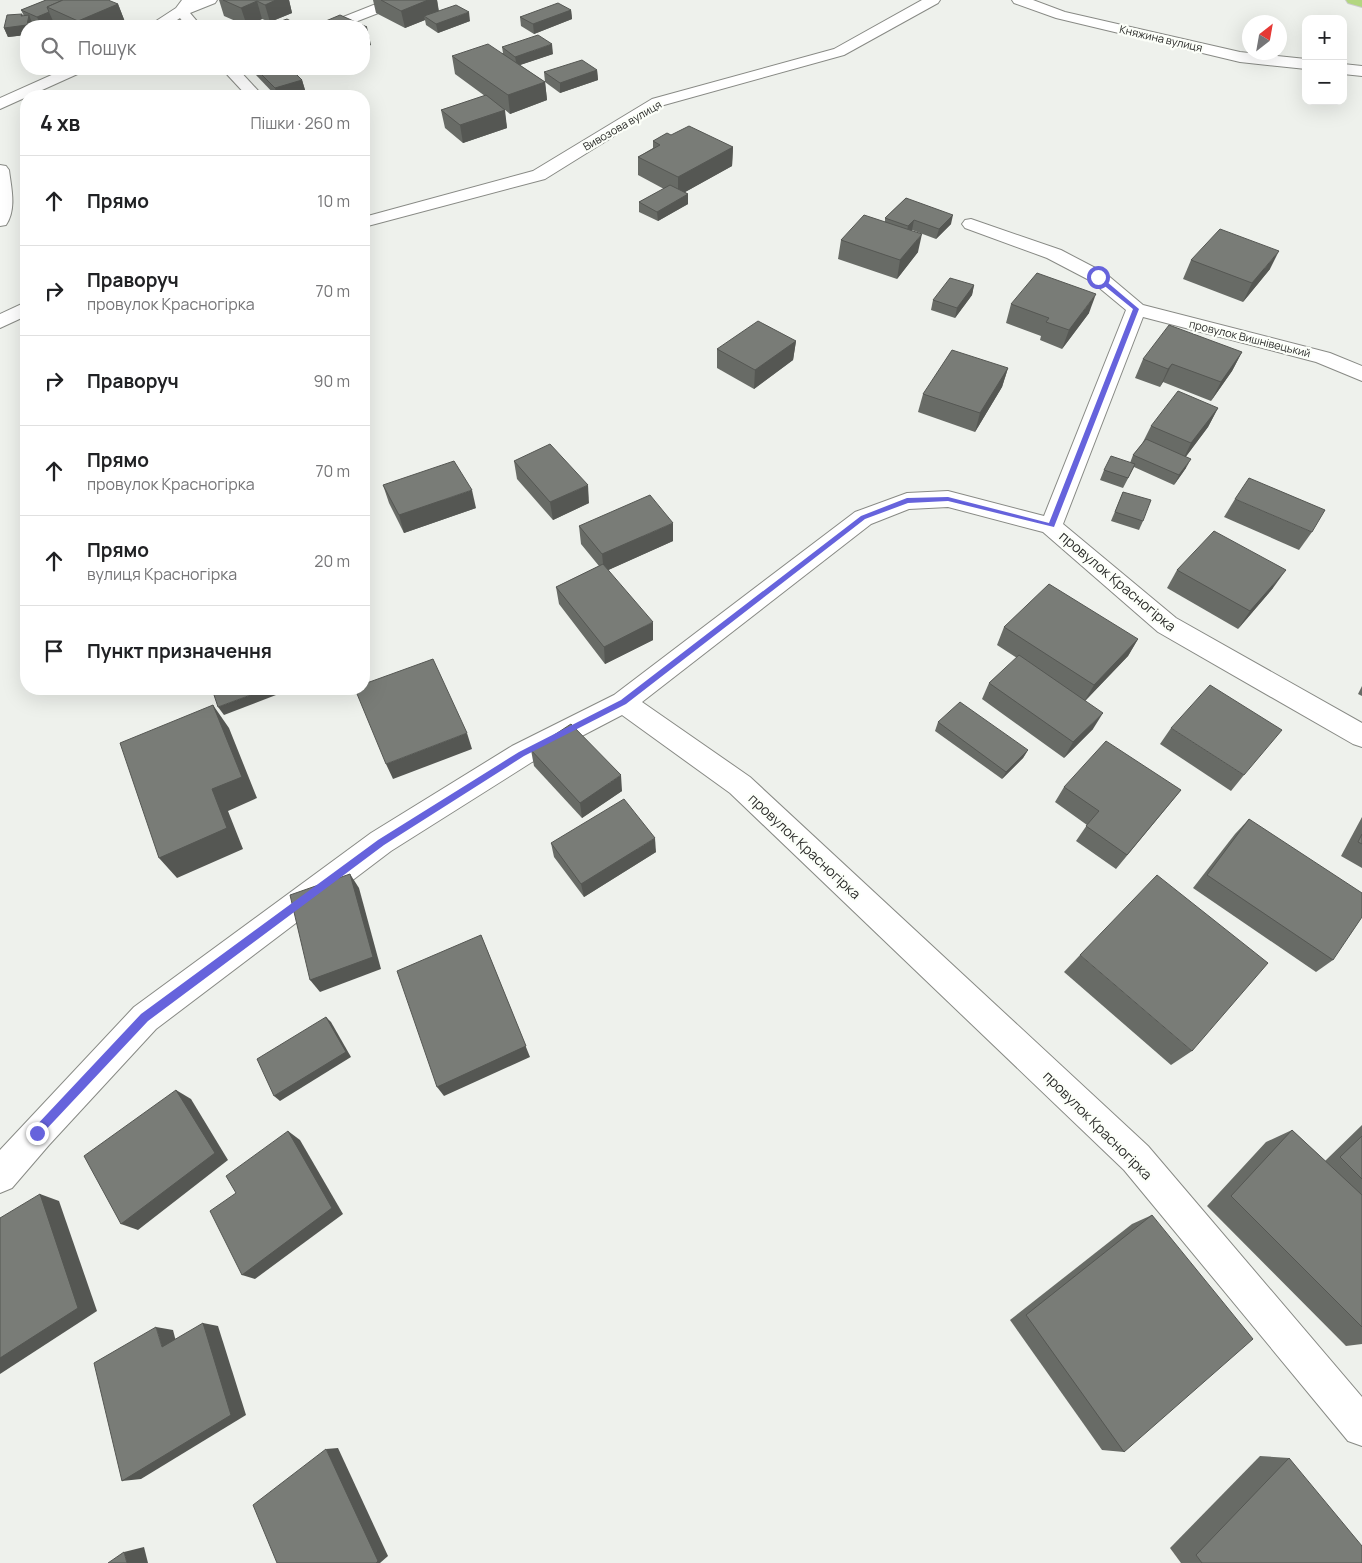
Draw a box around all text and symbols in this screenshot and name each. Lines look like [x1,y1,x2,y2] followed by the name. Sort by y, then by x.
[1242,15,1287,60] north arrow
[1302,15,1347,105] map controls
[1302,15,1347,60] button: +
[20,20,370,75] search box
[1118,21,1204,55] street label: Княжина вулиця
[38,34,66,62] icon: search
[78,35,136,61] text: Пошук
[1302,60,1347,105] button: −
[580,96,664,154] street label: Вивозова вулиця
[40,109,80,137] text: 4 хв
[250,112,350,134] text: Пішки · 260 m
[40,187,68,215] icon: ahead
[87,188,149,214] text: Прямо
[317,190,350,212] text: 10 m
[1087,266,1110,289] route start
[87,267,179,293] text: Праворуч
[40,277,68,305] icon: right
[315,280,350,302] text: 70 m
[87,293,255,315] text: провулок Красногірка
[1188,316,1312,360] street label: провулок Вишнівецький
[40,367,68,395] icon: right
[87,368,179,394] text: Праворуч
[314,370,350,392] text: 90 m
[87,447,149,473] text: Прямо
[40,457,68,485] icon: ahead
[315,460,350,482] text: 70 m
[87,473,255,495] text: провулок Красногірка
[1056,527,1180,635] street label: провулок Красногірка
[87,537,149,563] text: Прямо
[40,547,68,575] icon: ahead
[314,550,350,572] text: 20 m
[87,563,237,585] text: вулиця Красногірка
[40,637,68,665] icon: arrive
[87,638,272,664] text: Пункт призначення
[745,789,865,903] street label: провулок Красногірка
[1039,1066,1157,1184] street label: провулок Красногірка
[26,1122,49,1145] route end

